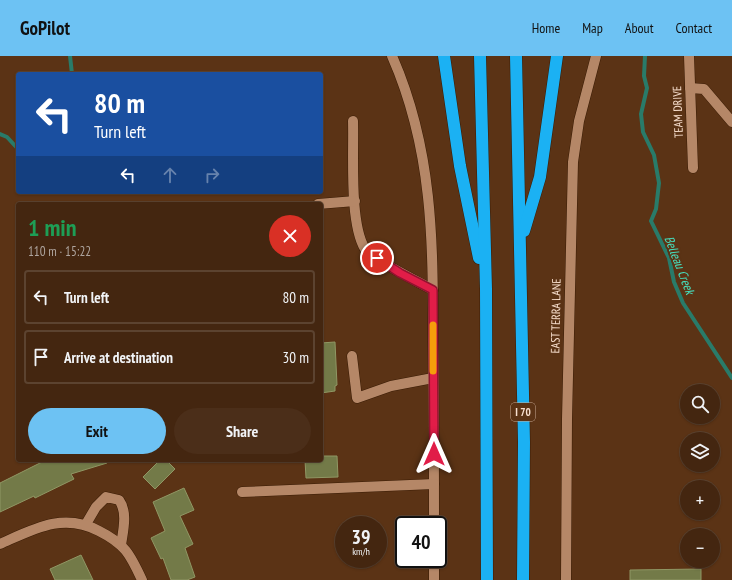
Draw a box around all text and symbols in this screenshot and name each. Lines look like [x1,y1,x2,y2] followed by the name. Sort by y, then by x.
[20,16,70,40] text: GoPilot
[532,19,560,37] text: Home
[582,19,603,37] text: Map
[625,19,654,37] text: About
[676,19,712,37] text: Contact
[94,84,145,121] text: 80 m
[669,86,686,138] street label: TEAM DRIVE
[28,88,80,140] icon: left
[94,120,146,143] text: Turn left
[117,164,139,186] icon: left
[159,164,181,186] icon: ahead
[201,164,223,186] icon: right
[28,212,76,243] text: 1 min
[269,215,311,257] button: close
[661,233,699,299] water label: Belleau Creek
[360,241,394,275] pin
[28,243,91,260] text: 110 m · 15:22
[366,247,388,269] icon: arrive
[547,278,564,354] street label: EAST TERRA LANE
[30,286,52,308] icon: left
[64,288,109,307] text: Turn left
[283,288,309,307] text: 80 m
[30,346,52,368] icon: arrive
[64,348,173,367] text: Arrive at destination
[283,348,309,367] text: 30 m
[680,384,720,568] map controls
[680,384,720,424] button: search
[511,403,535,421] road number: I 70
[28,408,166,454] button: Exit
[174,408,311,454] button: Share
[680,432,720,472] button: layers
[413,433,455,475] position arrow
[680,480,720,520] button: +
[395,516,447,568] speed limit sign: 40
[351,524,371,550] text: 39
[680,528,720,568] button: −
[352,545,370,558] text: km/h

